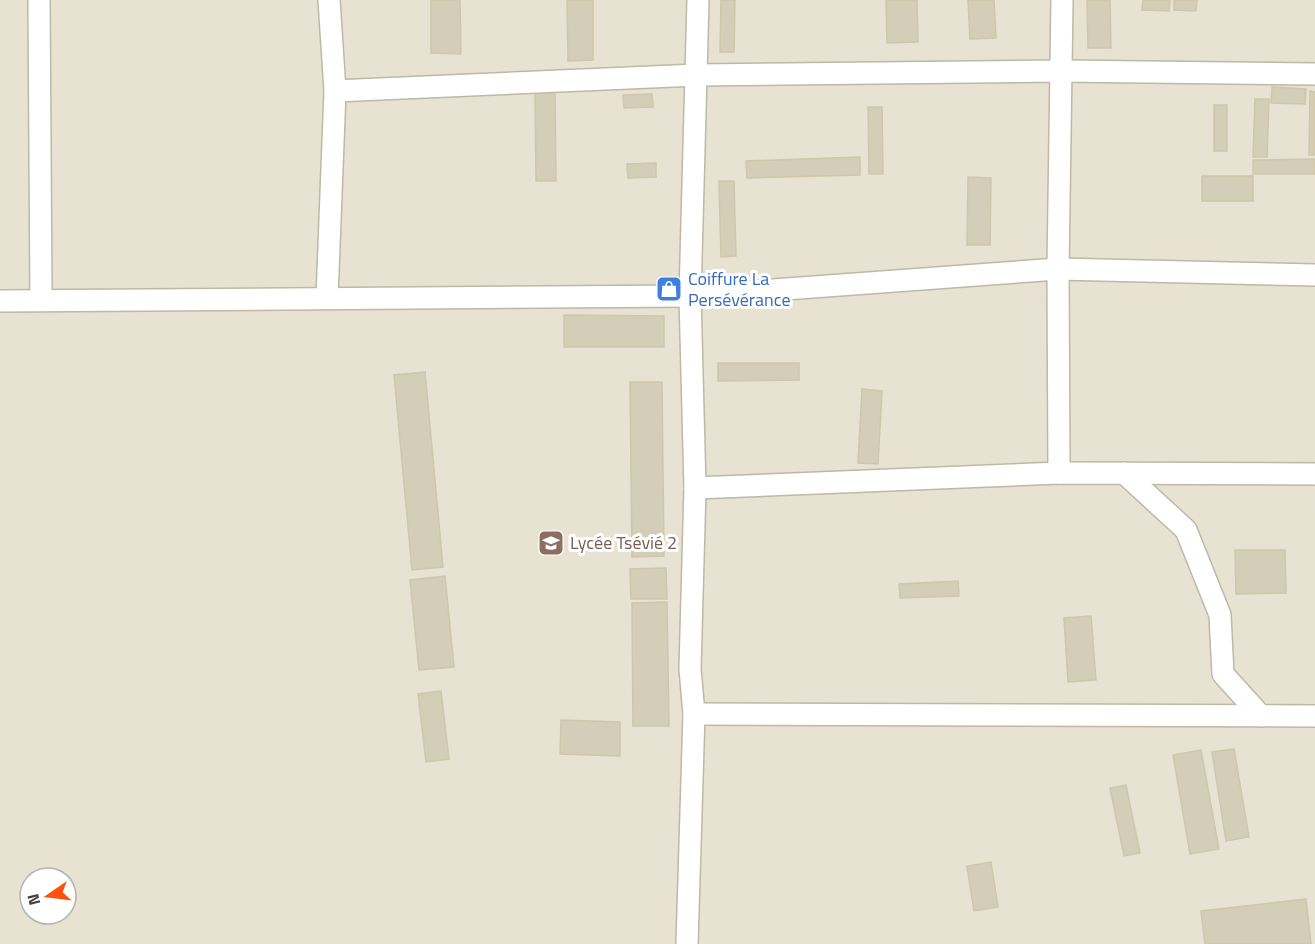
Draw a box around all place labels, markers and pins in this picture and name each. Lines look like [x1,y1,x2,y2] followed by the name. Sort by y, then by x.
[688,265,791,313] place label: Coiffure La Persévérance
[654,274,684,304] shop icon: Coiffure La Persévérance
[536,528,566,558] school or university icon: Lycée Tsévié 2
[570,529,677,556] place label: Lycée Tsévié 2

